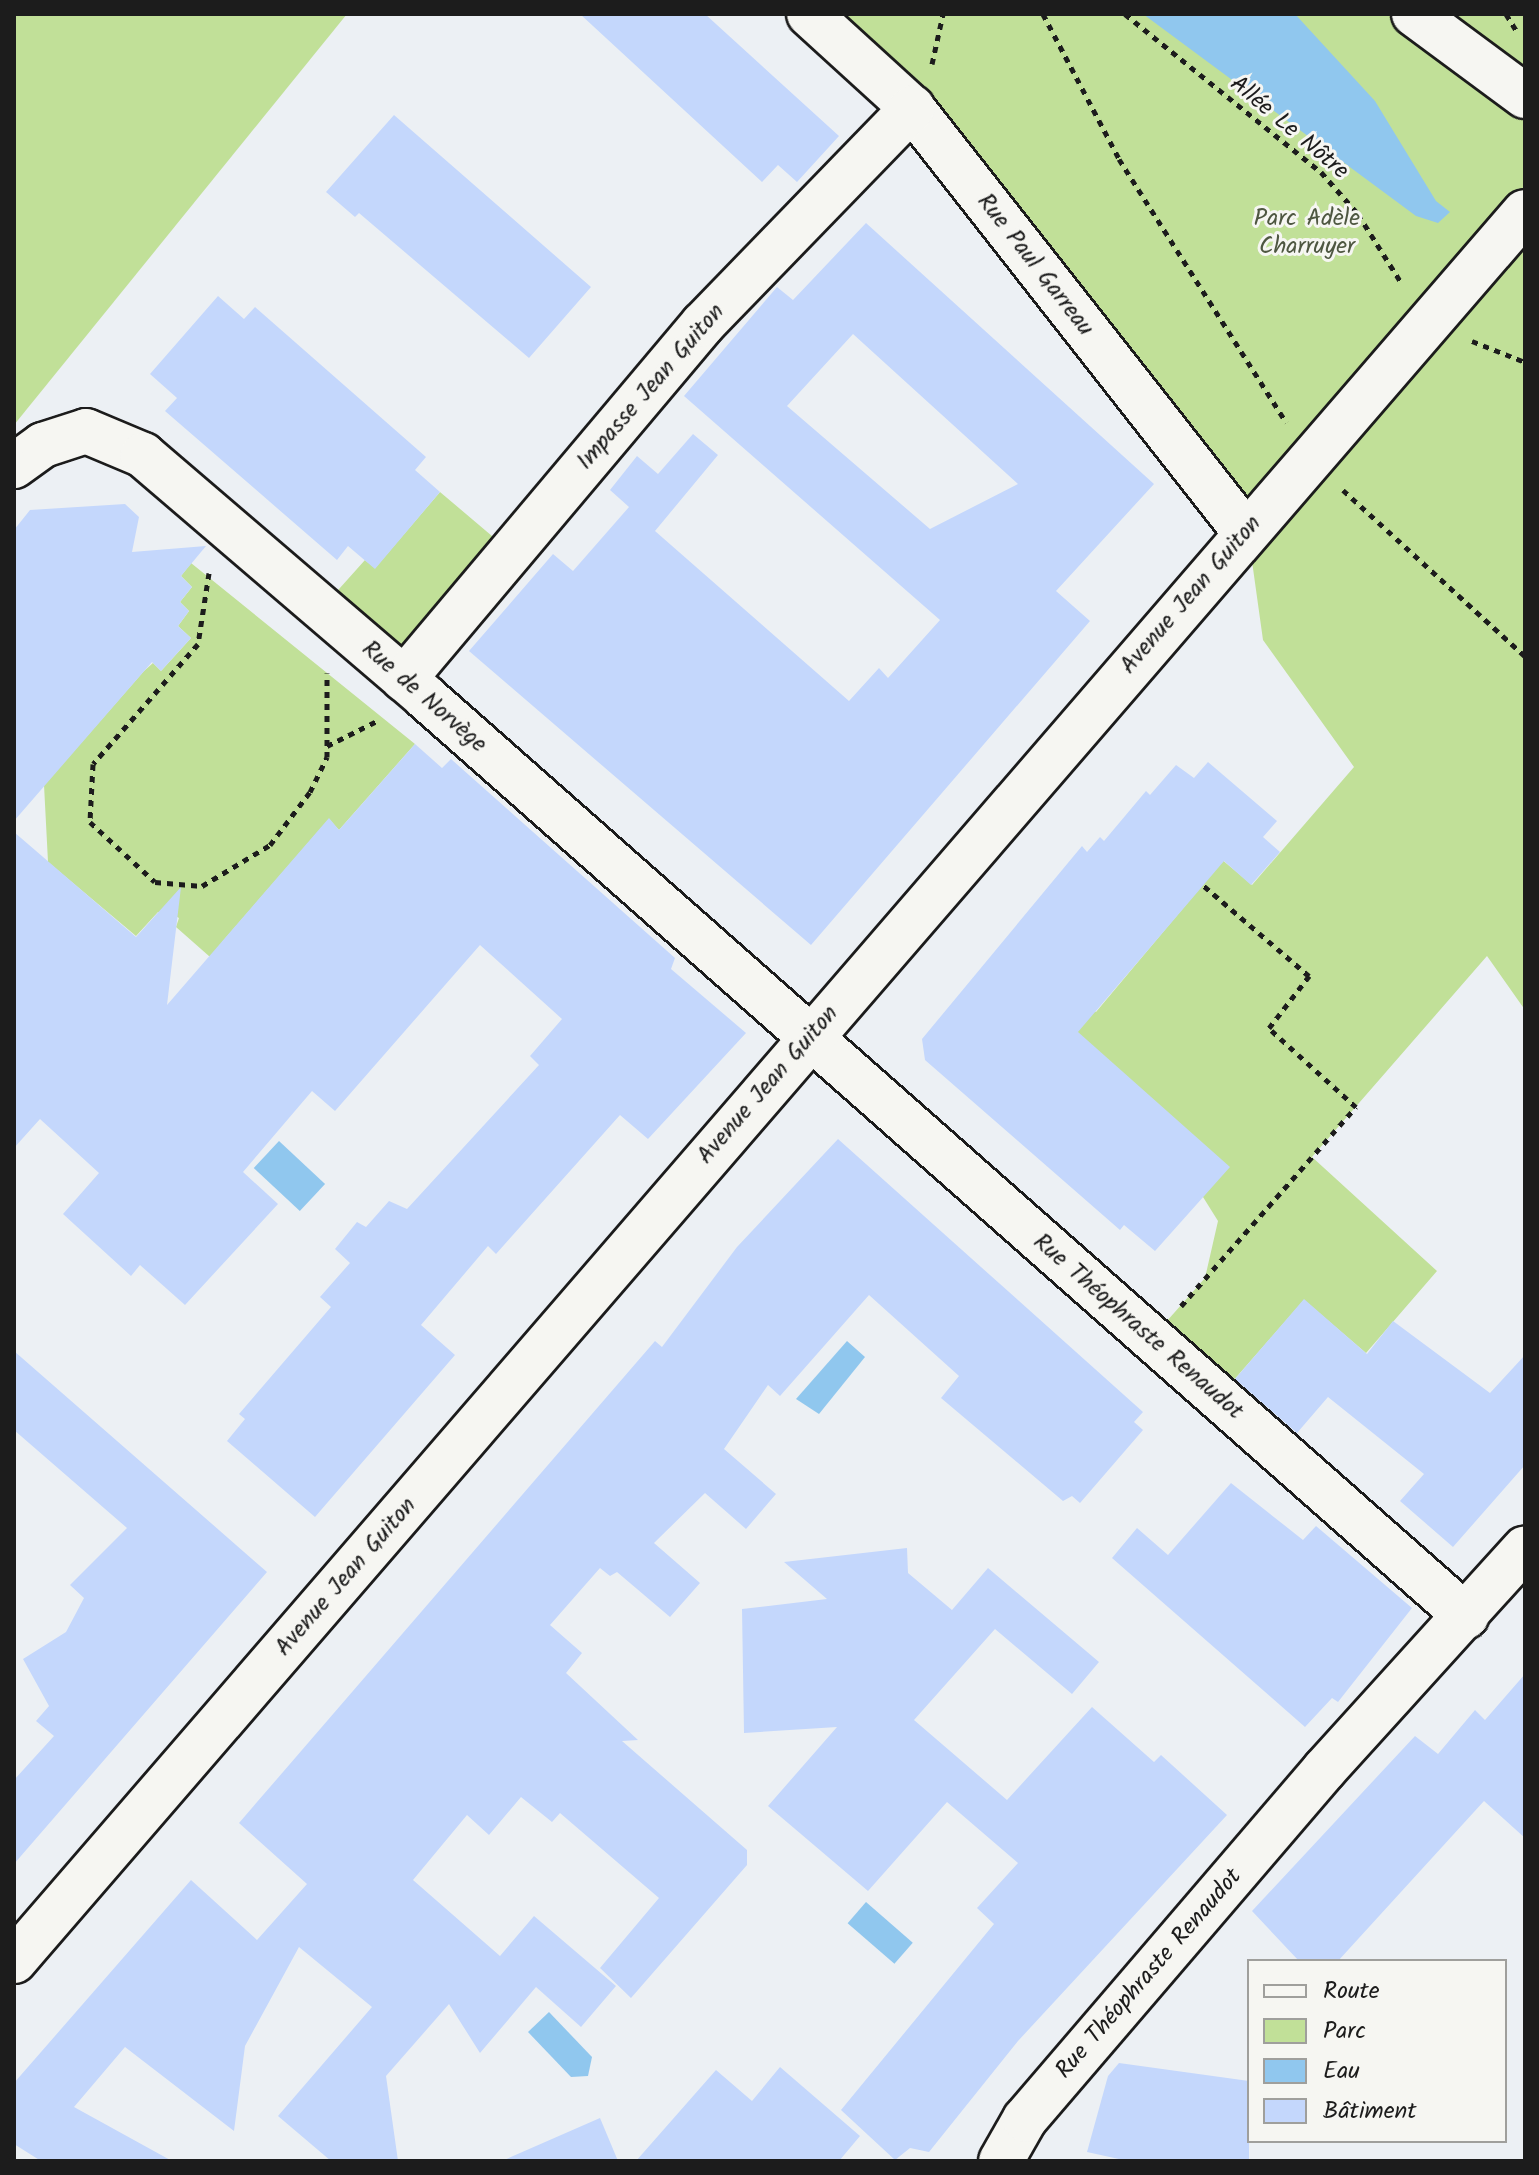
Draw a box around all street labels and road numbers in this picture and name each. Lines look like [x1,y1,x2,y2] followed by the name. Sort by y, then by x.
[1224,70,1354,186] street label: Allée Le Nôtre
[970,188,1100,342] street label: Rue Paul Garreau
[571,298,731,476] street label: Impasse Jean Guiton
[1114,510,1268,680] street label: Avenue Jean Guiton
[356,635,492,759] street label: Rue de Norvège
[691,1000,845,1170] street label: Avenue Jean Guiton
[1027,1228,1249,1426] street label: Rue Théophraste Renaudot
[269,1492,423,1662] street label: Avenue Jean Guiton
[1050,1863,1248,2085] street label: Rue Théophraste Renaudot

